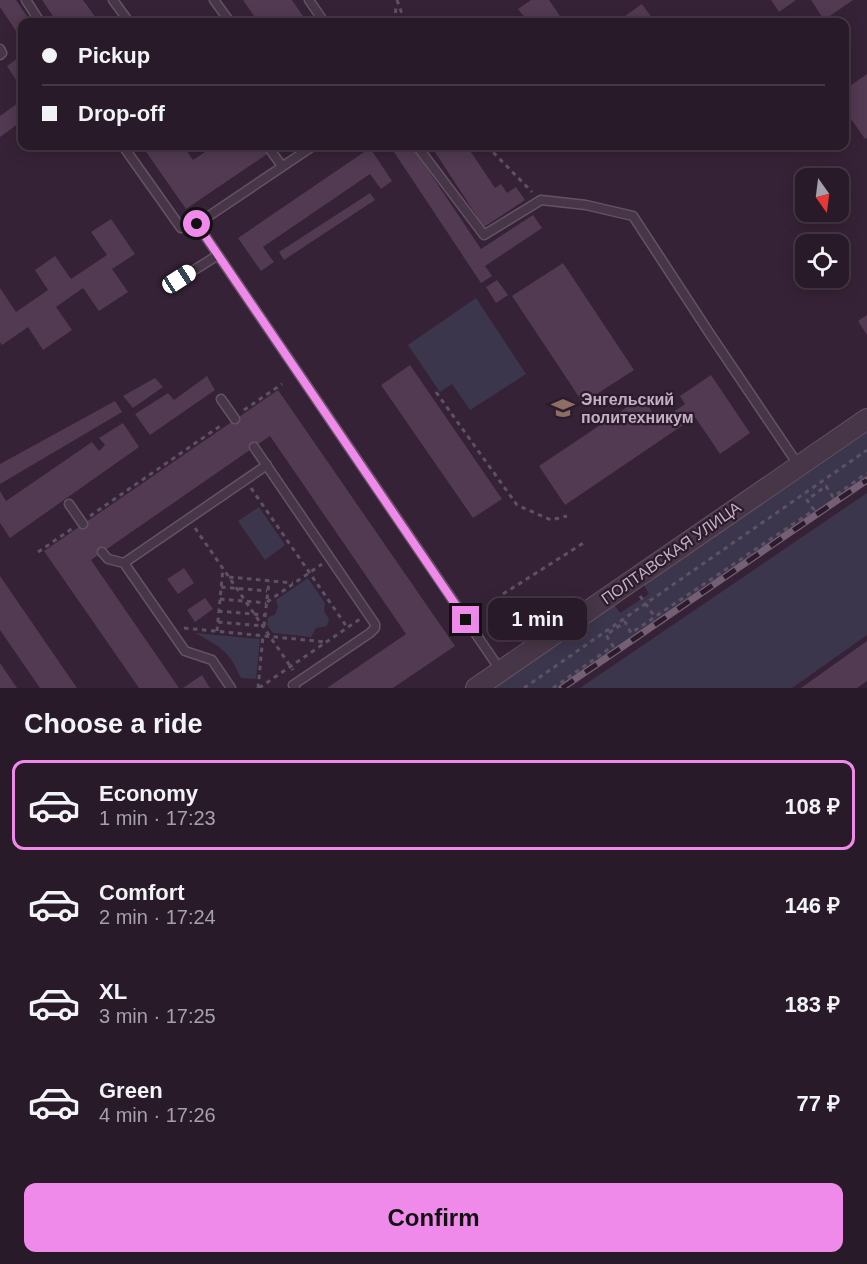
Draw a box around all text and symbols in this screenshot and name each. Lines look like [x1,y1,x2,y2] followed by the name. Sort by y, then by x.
[78,43,150,68] text: Pickup
[78,101,165,126] text: Drop-off
[795,168,849,222] north arrow
[795,168,849,288] map controls
[183,210,210,237] route start
[795,234,849,288] button: locate
[159,262,199,296] car
[581,391,694,426] place label: Энгельский политехникум
[550,395,576,421] school or university icon: Энгельский политехникум
[598,498,744,608] street label: ПОЛТАВСКАЯ УЛИЦА
[487,599,586,641] callout: 1 min
[452,606,479,633] route end
[511,608,564,630] text: 1 min
[24,709,203,739] text: Choose a ride
[27,778,81,832] icon: car
[99,781,198,806] text: Economy
[784,794,840,819] text: 108 ₽
[99,807,216,829] text: 1 min · 17:23
[27,877,81,931] icon: car
[99,880,185,905] text: Comfort
[784,893,840,918] text: 146 ₽
[99,906,216,928] text: 2 min · 17:24
[27,976,81,1030] icon: car
[99,979,127,1004] text: XL
[784,992,840,1017] text: 183 ₽
[99,1005,216,1027] text: 3 min · 17:25
[27,1075,81,1129] icon: car
[99,1078,163,1103] text: Green
[797,1091,840,1116] text: 77 ₽
[99,1104,216,1126] text: 4 min · 17:26
[24,1183,843,1252] button: Confirm

